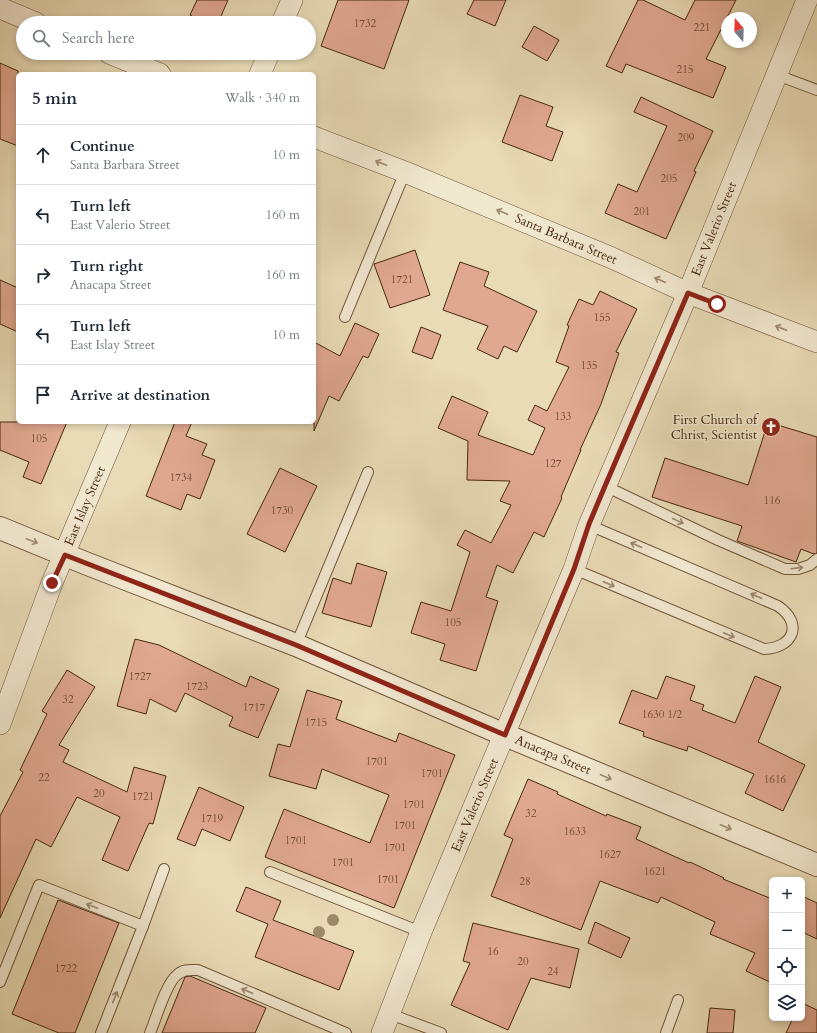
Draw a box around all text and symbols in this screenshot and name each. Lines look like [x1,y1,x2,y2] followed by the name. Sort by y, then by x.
[721,12,757,48] north arrow
[16,16,316,60] search box
[354,16,377,31] house number: 1732
[694,20,710,35] house number: 221
[30,27,52,49] icon: search
[62,28,135,48] text: Search here
[677,62,693,77] house number: 215
[32,87,77,110] text: 5 min
[225,89,300,107] text: Walk · 340 m
[678,130,695,145] house number: 209
[70,136,135,156] text: Continue
[32,144,54,166] icon: ahead
[272,146,300,164] text: 10 m
[70,156,180,174] text: Santa Barbara Street
[376,159,388,167] one-way arrow
[661,171,677,186] house number: 205
[687,179,741,279] street label: East Valerio Street
[70,196,131,216] text: Turn left
[32,204,54,226] icon: left
[634,204,650,219] house number: 201
[266,206,300,224] text: 160 m
[496,208,508,216] one-way arrow
[512,209,620,269] street label: Santa Barbara Street
[70,216,170,234] text: East Valerio Street
[70,256,143,276] text: Turn right
[32,264,54,286] icon: right
[266,266,300,284] text: 160 m
[391,272,413,287] house number: 1721
[70,276,151,294] text: Anacapa Street
[654,276,666,283] one-way arrow
[708,295,726,313] route start
[594,310,610,325] house number: 155
[70,316,131,336] text: Turn left
[32,324,54,346] icon: left
[775,324,787,332] one-way arrow
[272,326,300,344] text: 10 m
[70,336,155,354] text: East Islay Street
[581,358,597,373] house number: 135
[32,384,54,406] icon: arrive
[70,385,210,405] text: Arrive at destination
[555,409,572,424] house number: 133
[671,411,759,444] place label: First Church of Christ, Scientist
[760,416,782,438] church icon: First Church of Christ, Scientist
[31,431,47,446] house number: 105
[545,456,562,471] house number: 127
[60,463,110,549] street label: East Islay Street
[170,470,193,485] house number: 1734
[764,493,781,508] house number: 116
[271,503,294,518] house number: 1730
[671,518,683,525] one-way arrow
[26,538,38,546] one-way arrow
[631,541,643,548] one-way arrow
[791,564,804,572] one-way arrow
[43,574,61,592] route end
[603,581,615,588] one-way arrow
[750,592,762,600] one-way arrow
[445,615,461,630] house number: 105
[723,631,735,639] one-way arrow
[129,669,152,684] house number: 1727
[186,679,209,694] house number: 1723
[62,692,74,707] house number: 32
[243,700,266,715] house number: 1717
[642,707,683,722] house number: 1630 1/2
[305,715,327,730] house number: 1715
[512,731,594,779] street label: Anacapa Street
[366,754,388,769] house number: 1701
[447,755,503,855] street label: East Valerio Street
[421,766,443,781] house number: 1701
[38,770,50,785] house number: 22
[764,772,787,787] house number: 1616
[599,774,611,781] one-way arrow
[93,786,105,801] house number: 20
[132,789,154,804] house number: 1721
[403,797,425,812] house number: 1701
[525,806,537,821] house number: 32
[201,811,224,826] house number: 1719
[394,818,416,833] house number: 1701
[564,824,587,839] house number: 1633
[719,824,731,831] one-way arrow
[285,833,307,848] house number: 1701
[384,840,406,855] house number: 1701
[599,847,622,862] house number: 1627
[332,855,354,870] house number: 1701
[644,864,666,879] house number: 1621
[377,872,399,887] house number: 1701
[519,874,531,889] house number: 28
[769,877,805,1021] map controls
[769,877,805,913] button: +
[87,901,99,909] one-way arrow
[769,913,805,949] button: −
[487,944,499,959] house number: 16
[769,949,805,985] button: locate
[517,954,529,969] house number: 20
[55,961,78,976] house number: 1722
[547,964,559,979] house number: 24
[769,985,805,1021] button: layers
[242,986,254,994] one-way arrow
[112,991,120,1003] one-way arrow

